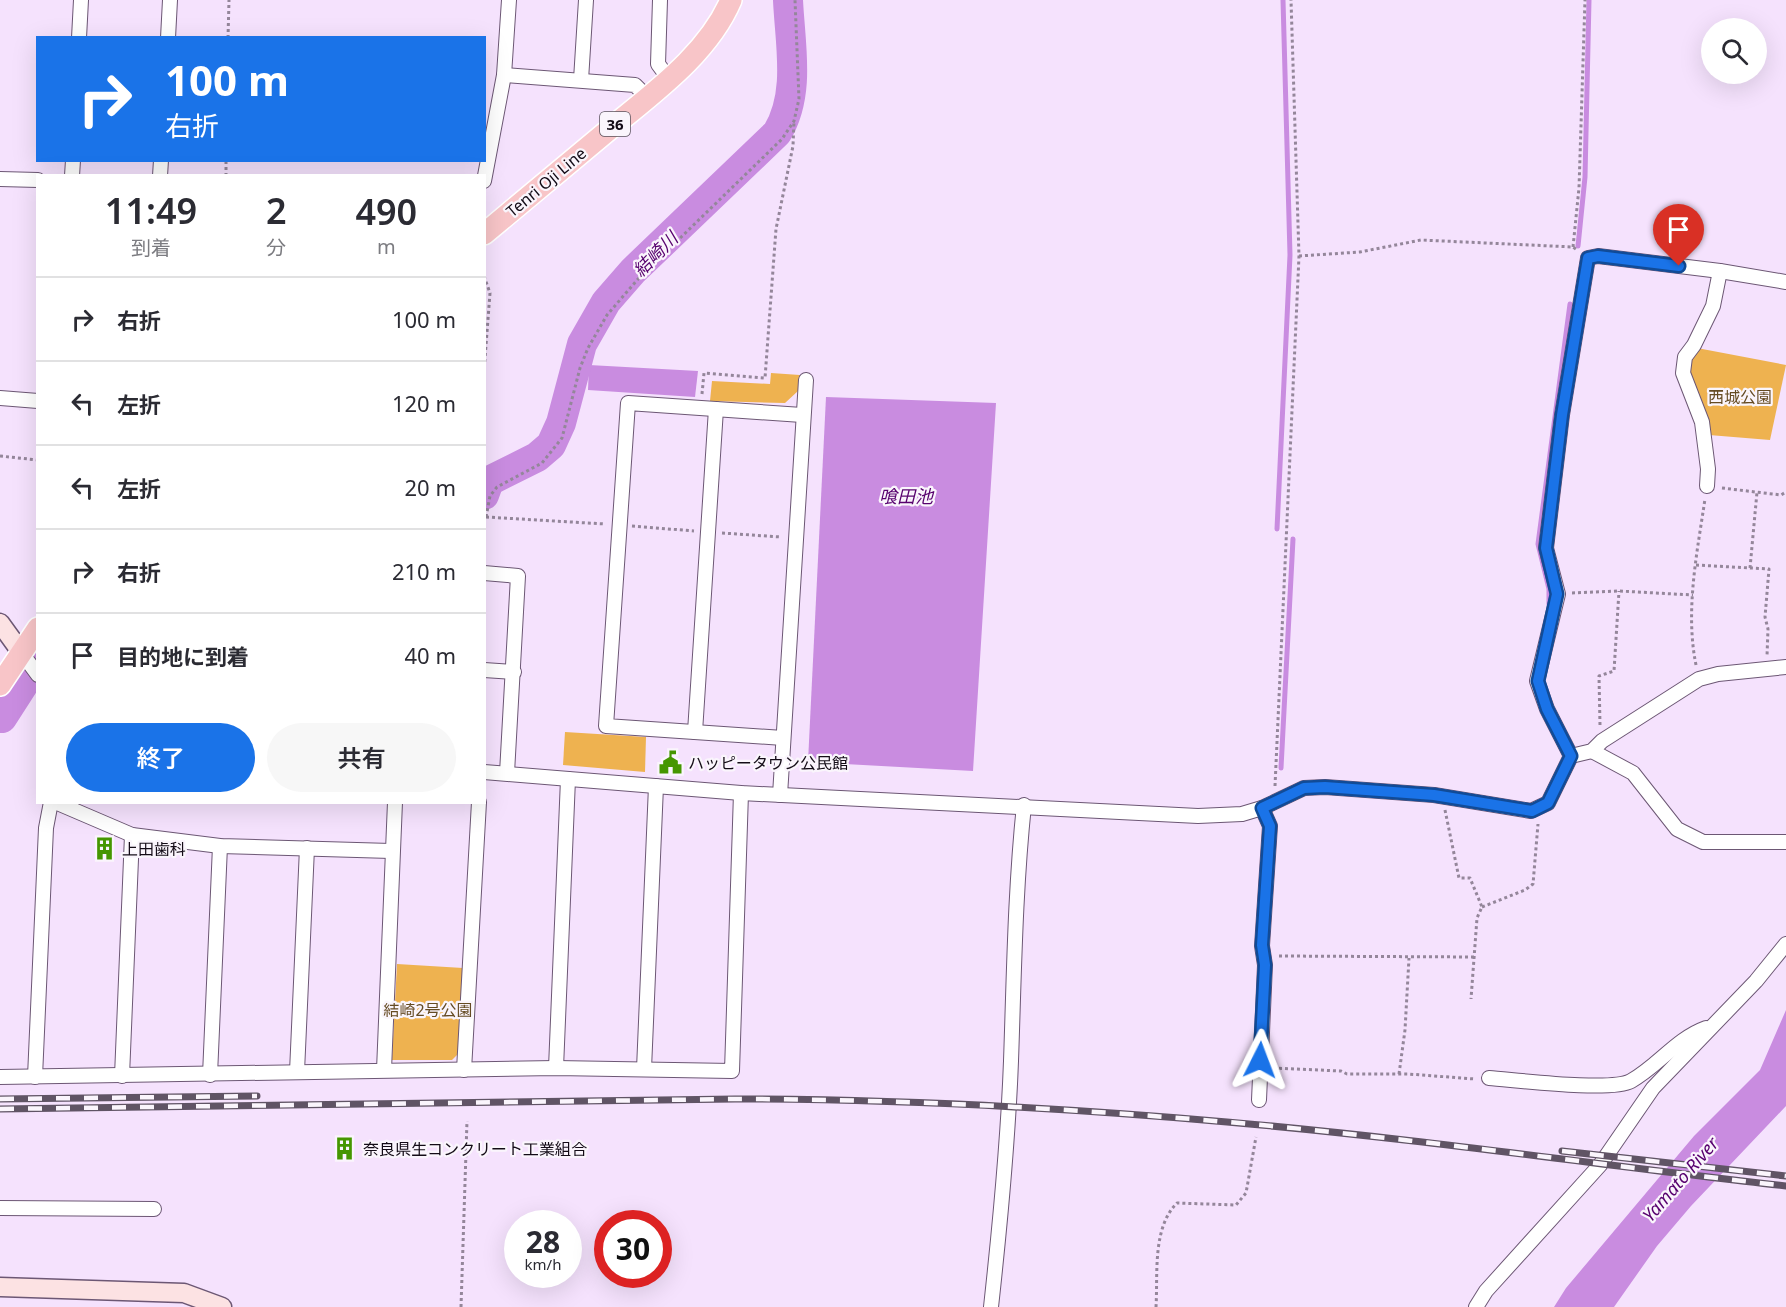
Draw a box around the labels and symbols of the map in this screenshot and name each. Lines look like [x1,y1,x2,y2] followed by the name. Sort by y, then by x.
[600,112,630,136] road number: 36
[501,142,591,222] street label: Tenri Oji Line
[1653,204,1704,266] pin
[627,225,684,282] water label: 結崎川
[1708,386,1772,408] park label: 西城公園
[879,484,935,508] water label: 喰田池
[657,750,683,776] public building icon: ハッピータウン公民館
[688,752,848,774] place label: ハッピータウン公民館
[91,836,117,862] building icon: 上田歯科
[122,838,186,860] place label: 上田歯科
[383,999,473,1021] park label: 結崎2号公園
[1228,1028,1292,1092] position arrow
[1637,1131,1724,1226] water label: Yamato River
[332,1136,358,1162] building icon: 奈良県生コンクリート工業組合
[363,1138,587,1160] place label: 奈良県生コンクリート工業組合
[594,1210,672,1288] speed limit sign: 30

